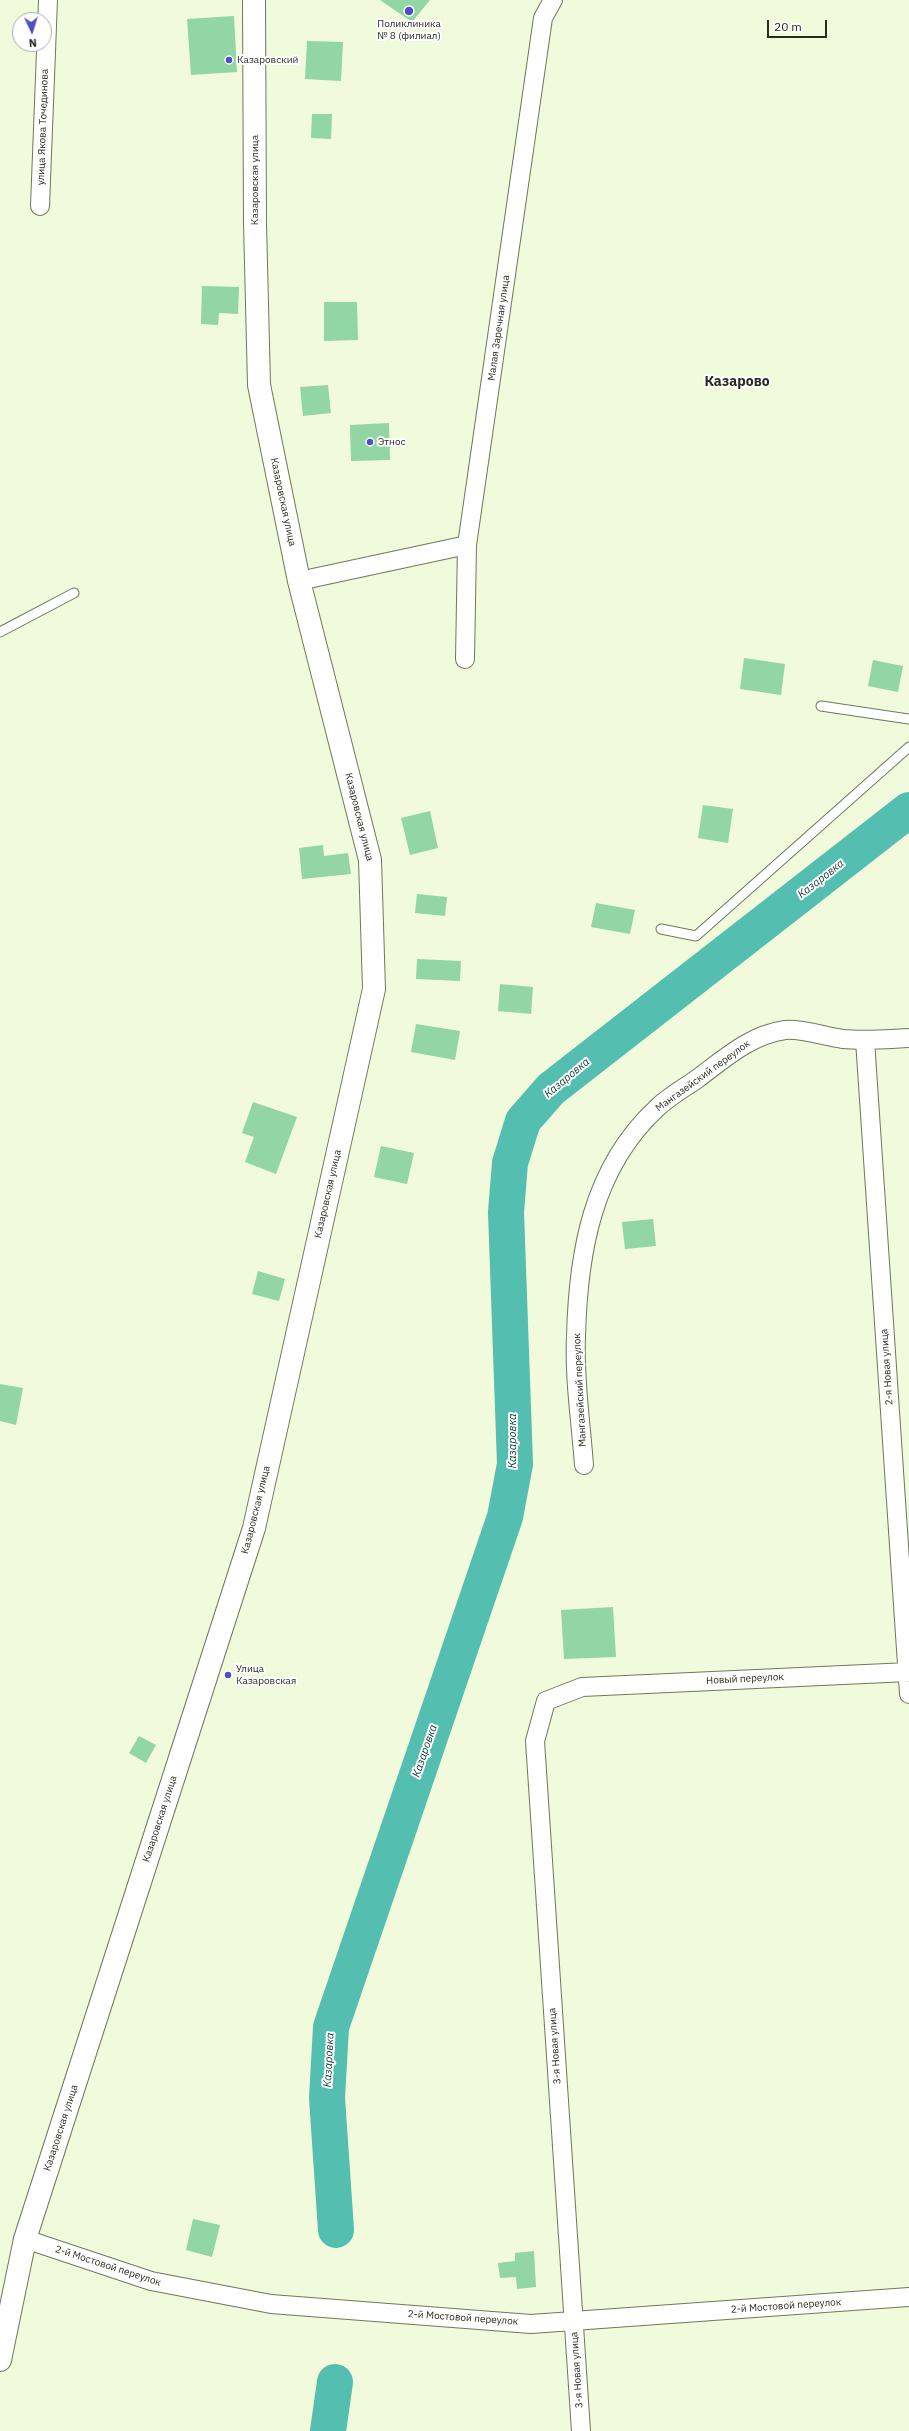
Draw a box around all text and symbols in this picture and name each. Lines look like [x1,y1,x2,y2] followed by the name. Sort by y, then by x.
[403,5,415,17] marker: Поликлиника № 8 (филиал)
[12,12,52,52] north arrow
[769,12,829,38] scale bar
[377,18,441,42] place label: Поликлиника № 8 (филиал)
[774,19,802,34] text: 20 m
[28,36,37,50] text: N
[237,54,298,66] place label: Казаровский
[224,55,234,65] marker: Казаровский
[35,69,51,185] street label: улица Якова Точединова
[249,135,261,225] street label: Казаровская улица
[486,274,512,382] street label: Малая Заречная улица
[704,374,770,390] district label: Казарово
[378,436,406,448] place label: Этнос
[365,437,375,447] marker: Этнос
[268,457,298,547] street label: Казаровская улица
[342,772,376,862] street label: Казаровская улица
[795,857,847,901] water label: Казаровка
[653,1038,753,1114] street label: Мангазейский переулок
[542,1055,592,1101] water label: Казаровка
[312,1149,344,1239] street label: Казаровская улица
[878,1328,896,1406] street label: 2-я Новая улица
[571,1333,589,1447] street label: Мангазейский переулок
[506,1414,520,1468] water label: Казаровка
[239,1465,273,1555] street label: Казаровская улица
[236,1663,296,1686] place label: Улица Казаровская
[223,1670,233,1680] marker: Улица Казаровская
[706,1671,784,1687] street label: Новый переулок
[410,1723,440,1779] water label: Казаровка
[140,1774,180,1864] street label: Казаровская улица
[546,2007,564,2085] street label: 3-я Новая улица
[321,2032,337,2088] water label: Казаровка
[41,2083,81,2173] street label: Казаровская улица
[54,2243,162,2289] street label: 2-й Мостовой переулок
[730,2296,842,2316] street label: 2-й Мостовой переулок
[407,2308,519,2328] street label: 2-й Мостовой переулок
[568,2331,586,2409] street label: 3-я Новая улица

